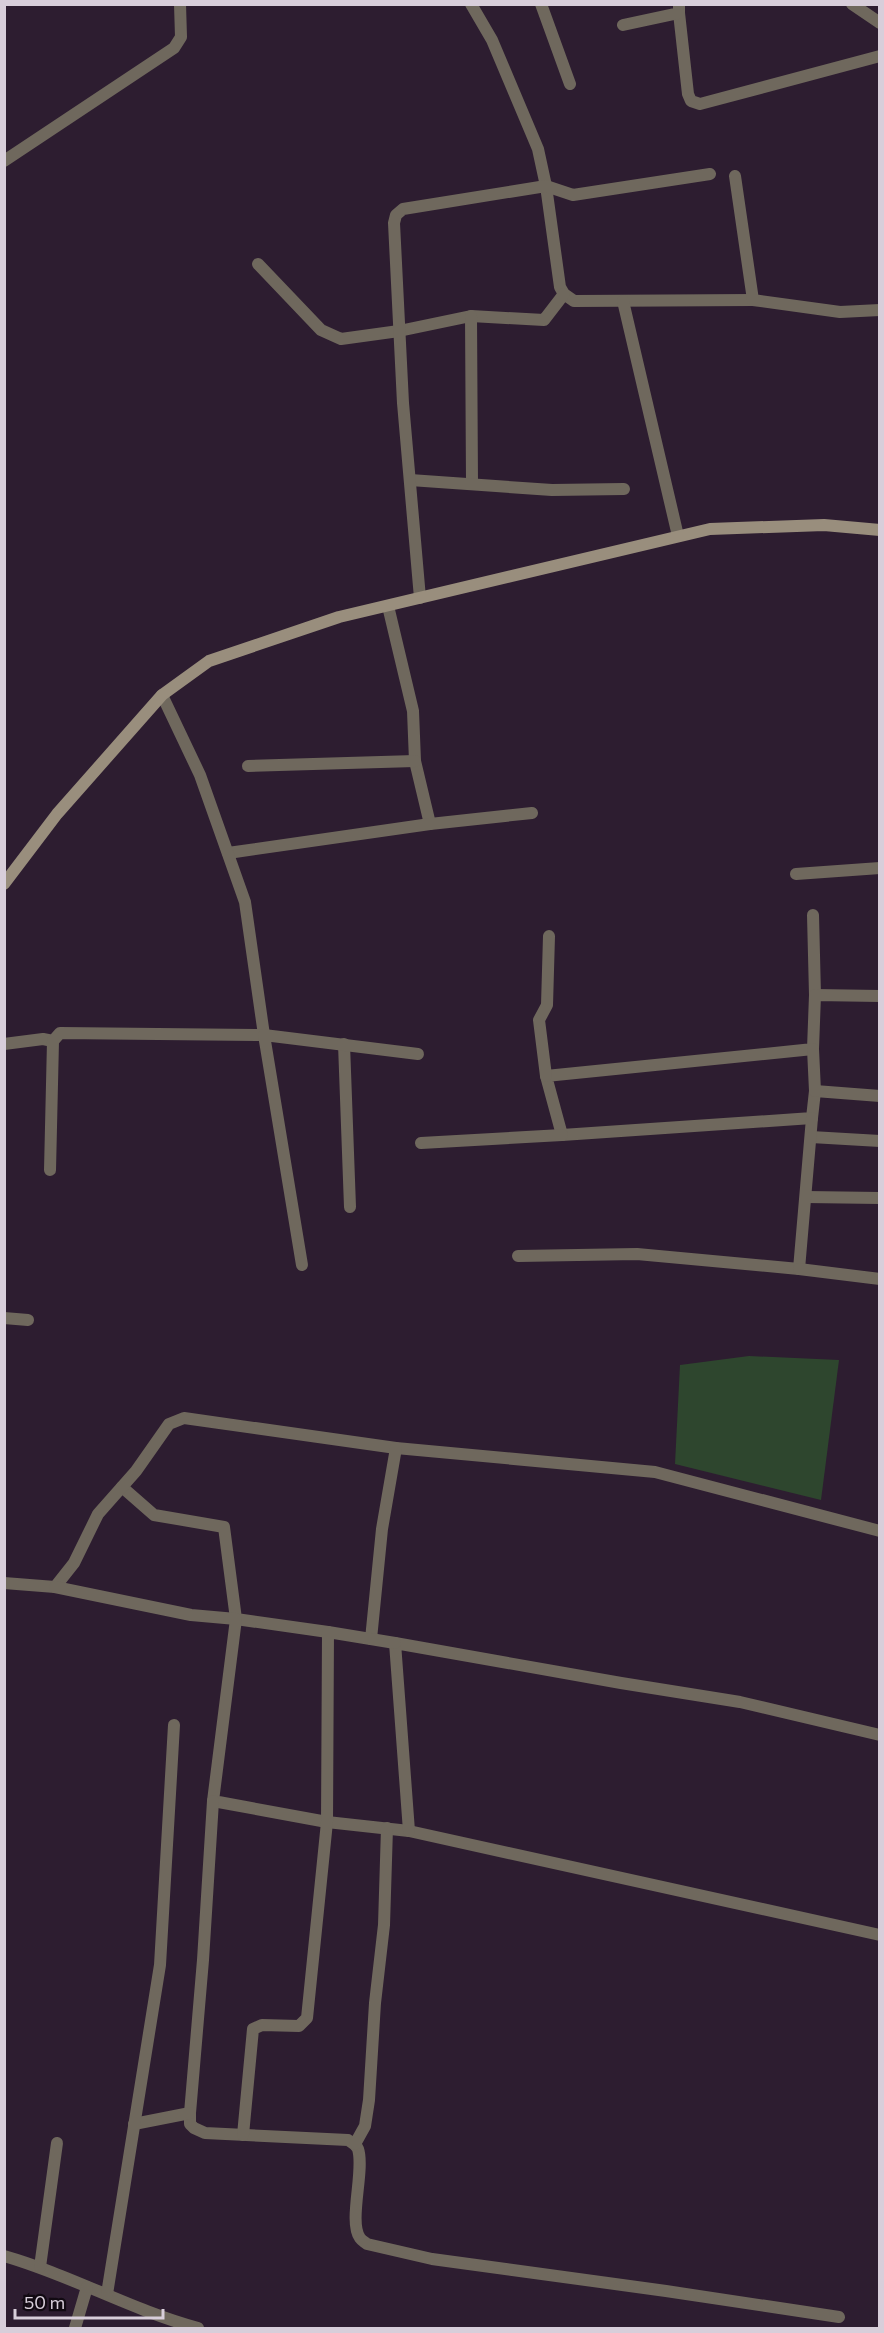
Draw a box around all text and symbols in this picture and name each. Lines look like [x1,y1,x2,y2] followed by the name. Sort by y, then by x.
[15,2282,164,2320] scale bar
[24,2291,65,2313] text: 50 m

